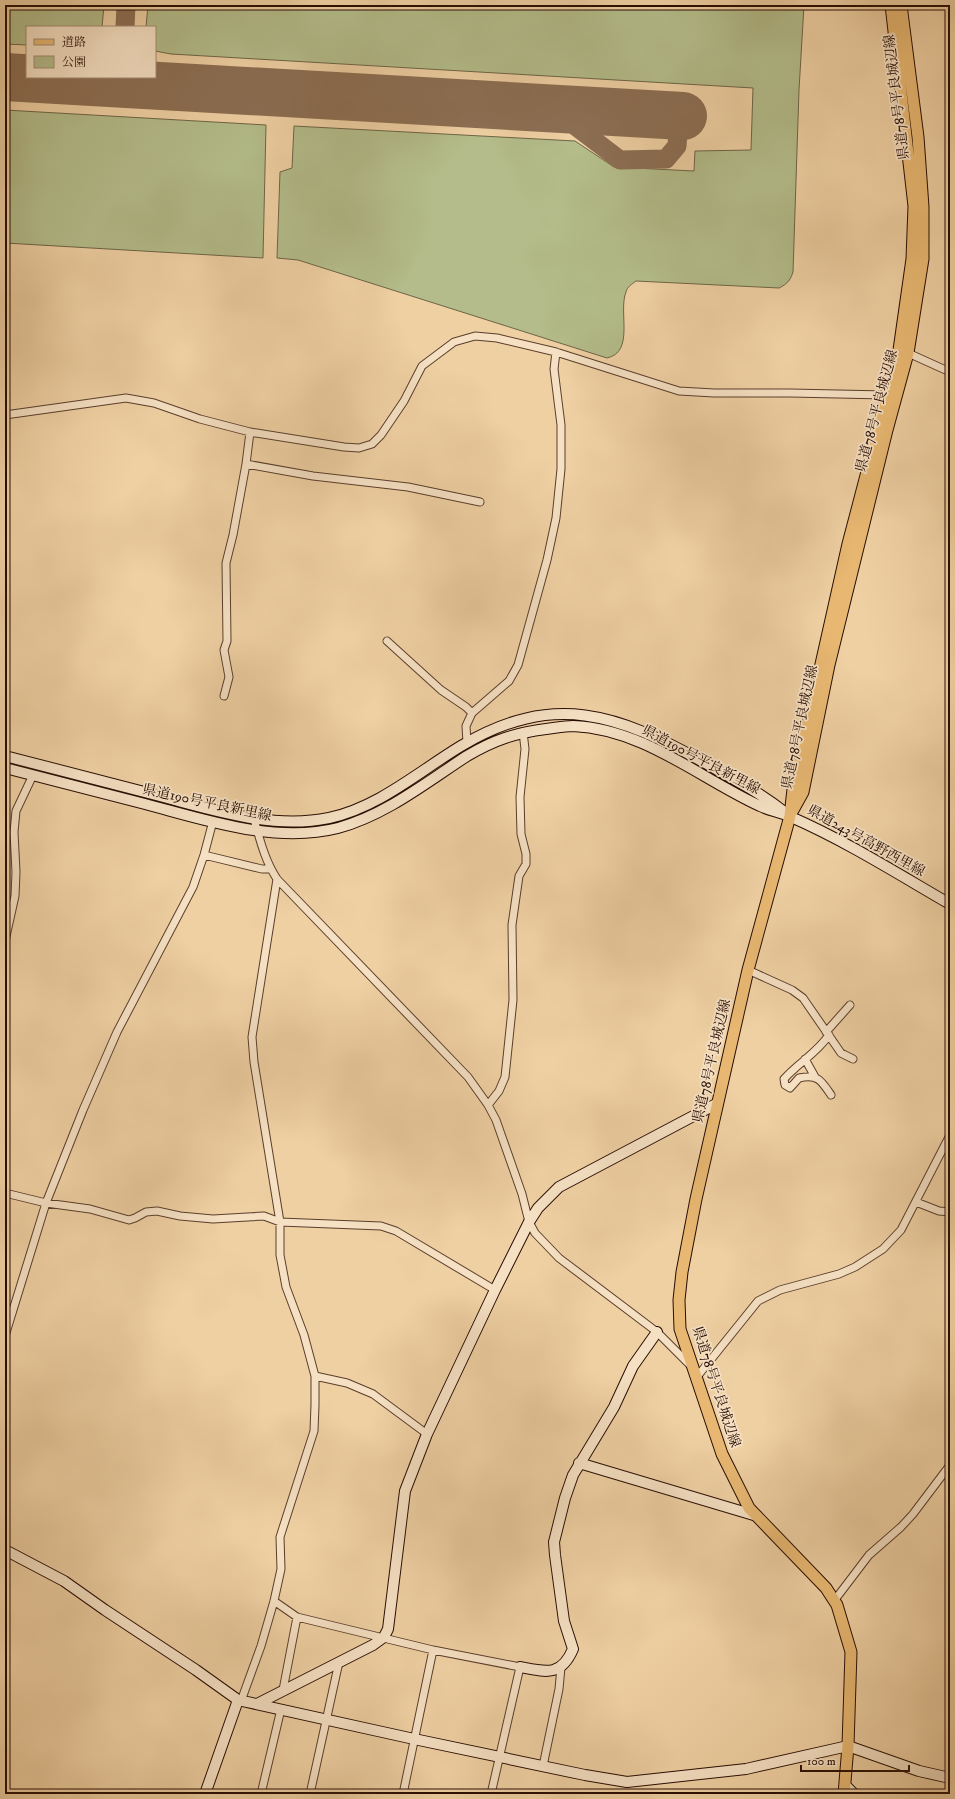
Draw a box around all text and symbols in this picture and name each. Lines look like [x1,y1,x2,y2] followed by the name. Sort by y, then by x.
[26,26,156,78] legend
[880,33,914,161] street label: 県道78号平良城辺線
[62,35,86,50] text: 道路
[62,55,86,70] text: 公園
[852,348,902,474] street label: 県道78号平良城辺線
[778,663,822,791] street label: 県道78号平良城辺線
[639,721,763,799] street label: 県道190号平良新里線
[141,781,273,825] street label: 県道190号平良新里線
[804,801,928,881] street label: 県道243号高野西里線
[689,997,735,1125] street label: 県道78号平良城辺線
[688,1324,744,1450] street label: 県道78号平良城辺線
[801,1747,909,1773] scale bar
[807,1754,836,1769] text: 100 m

